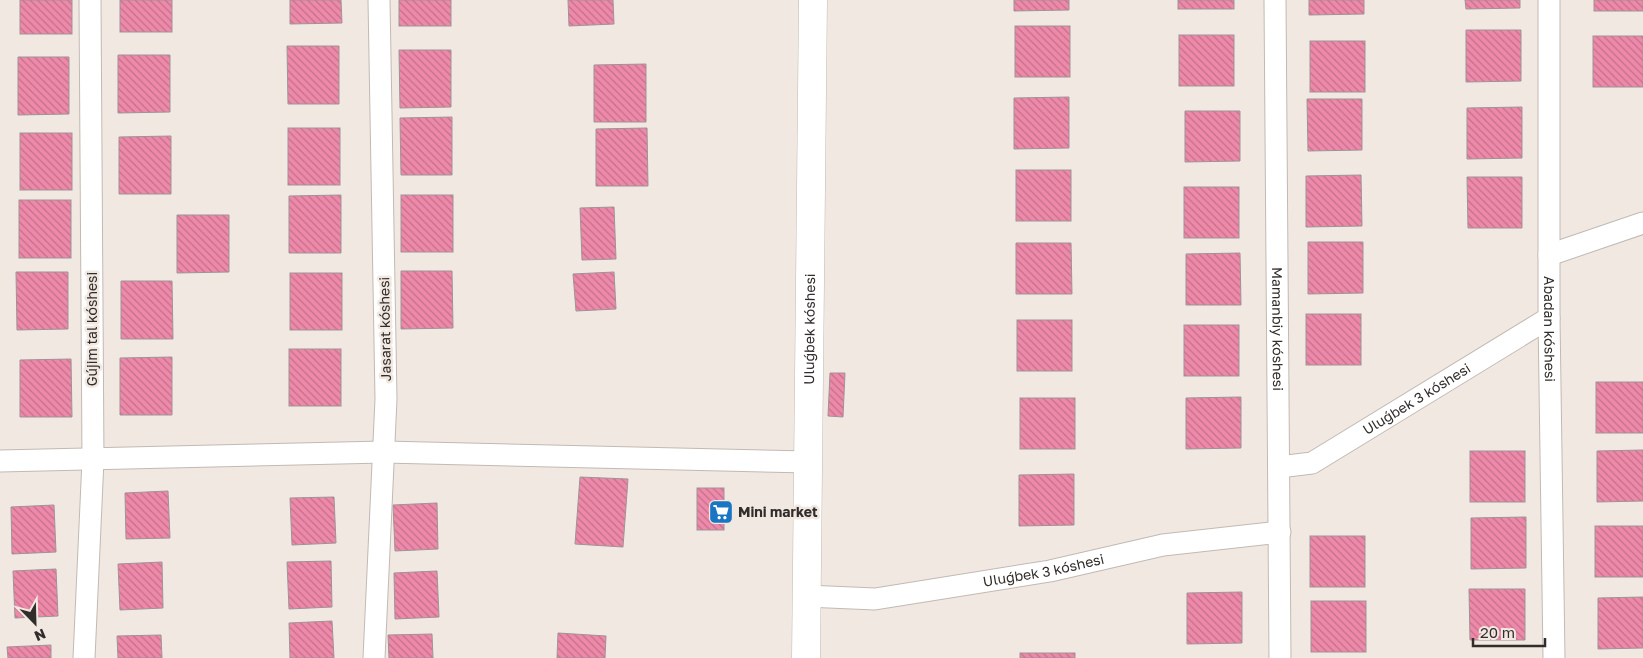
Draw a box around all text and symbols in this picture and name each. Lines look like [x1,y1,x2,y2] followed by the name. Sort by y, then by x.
[1269,267,1287,391] street label: Mamanbiy kóshesi
[83,272,100,386] street label: Gújim tal kóshesi
[800,273,818,385] street label: Uluǵbek kóshesi
[1541,276,1559,382] street label: Abadan kóshesi
[375,277,394,381] street label: Jasarat kóshesi
[1360,359,1473,438] street label: Uluǵbek 3 kóshesi
[708,499,734,525] supermarket icon: Mini market
[738,503,818,520] place label: Mini market
[982,550,1106,590] street label: Uluǵbek 3 kóshesi
[10,598,60,648] north arrow
[1473,616,1546,648] scale bar
[1480,623,1515,641] text: 20 m
[32,626,48,645] text: N

